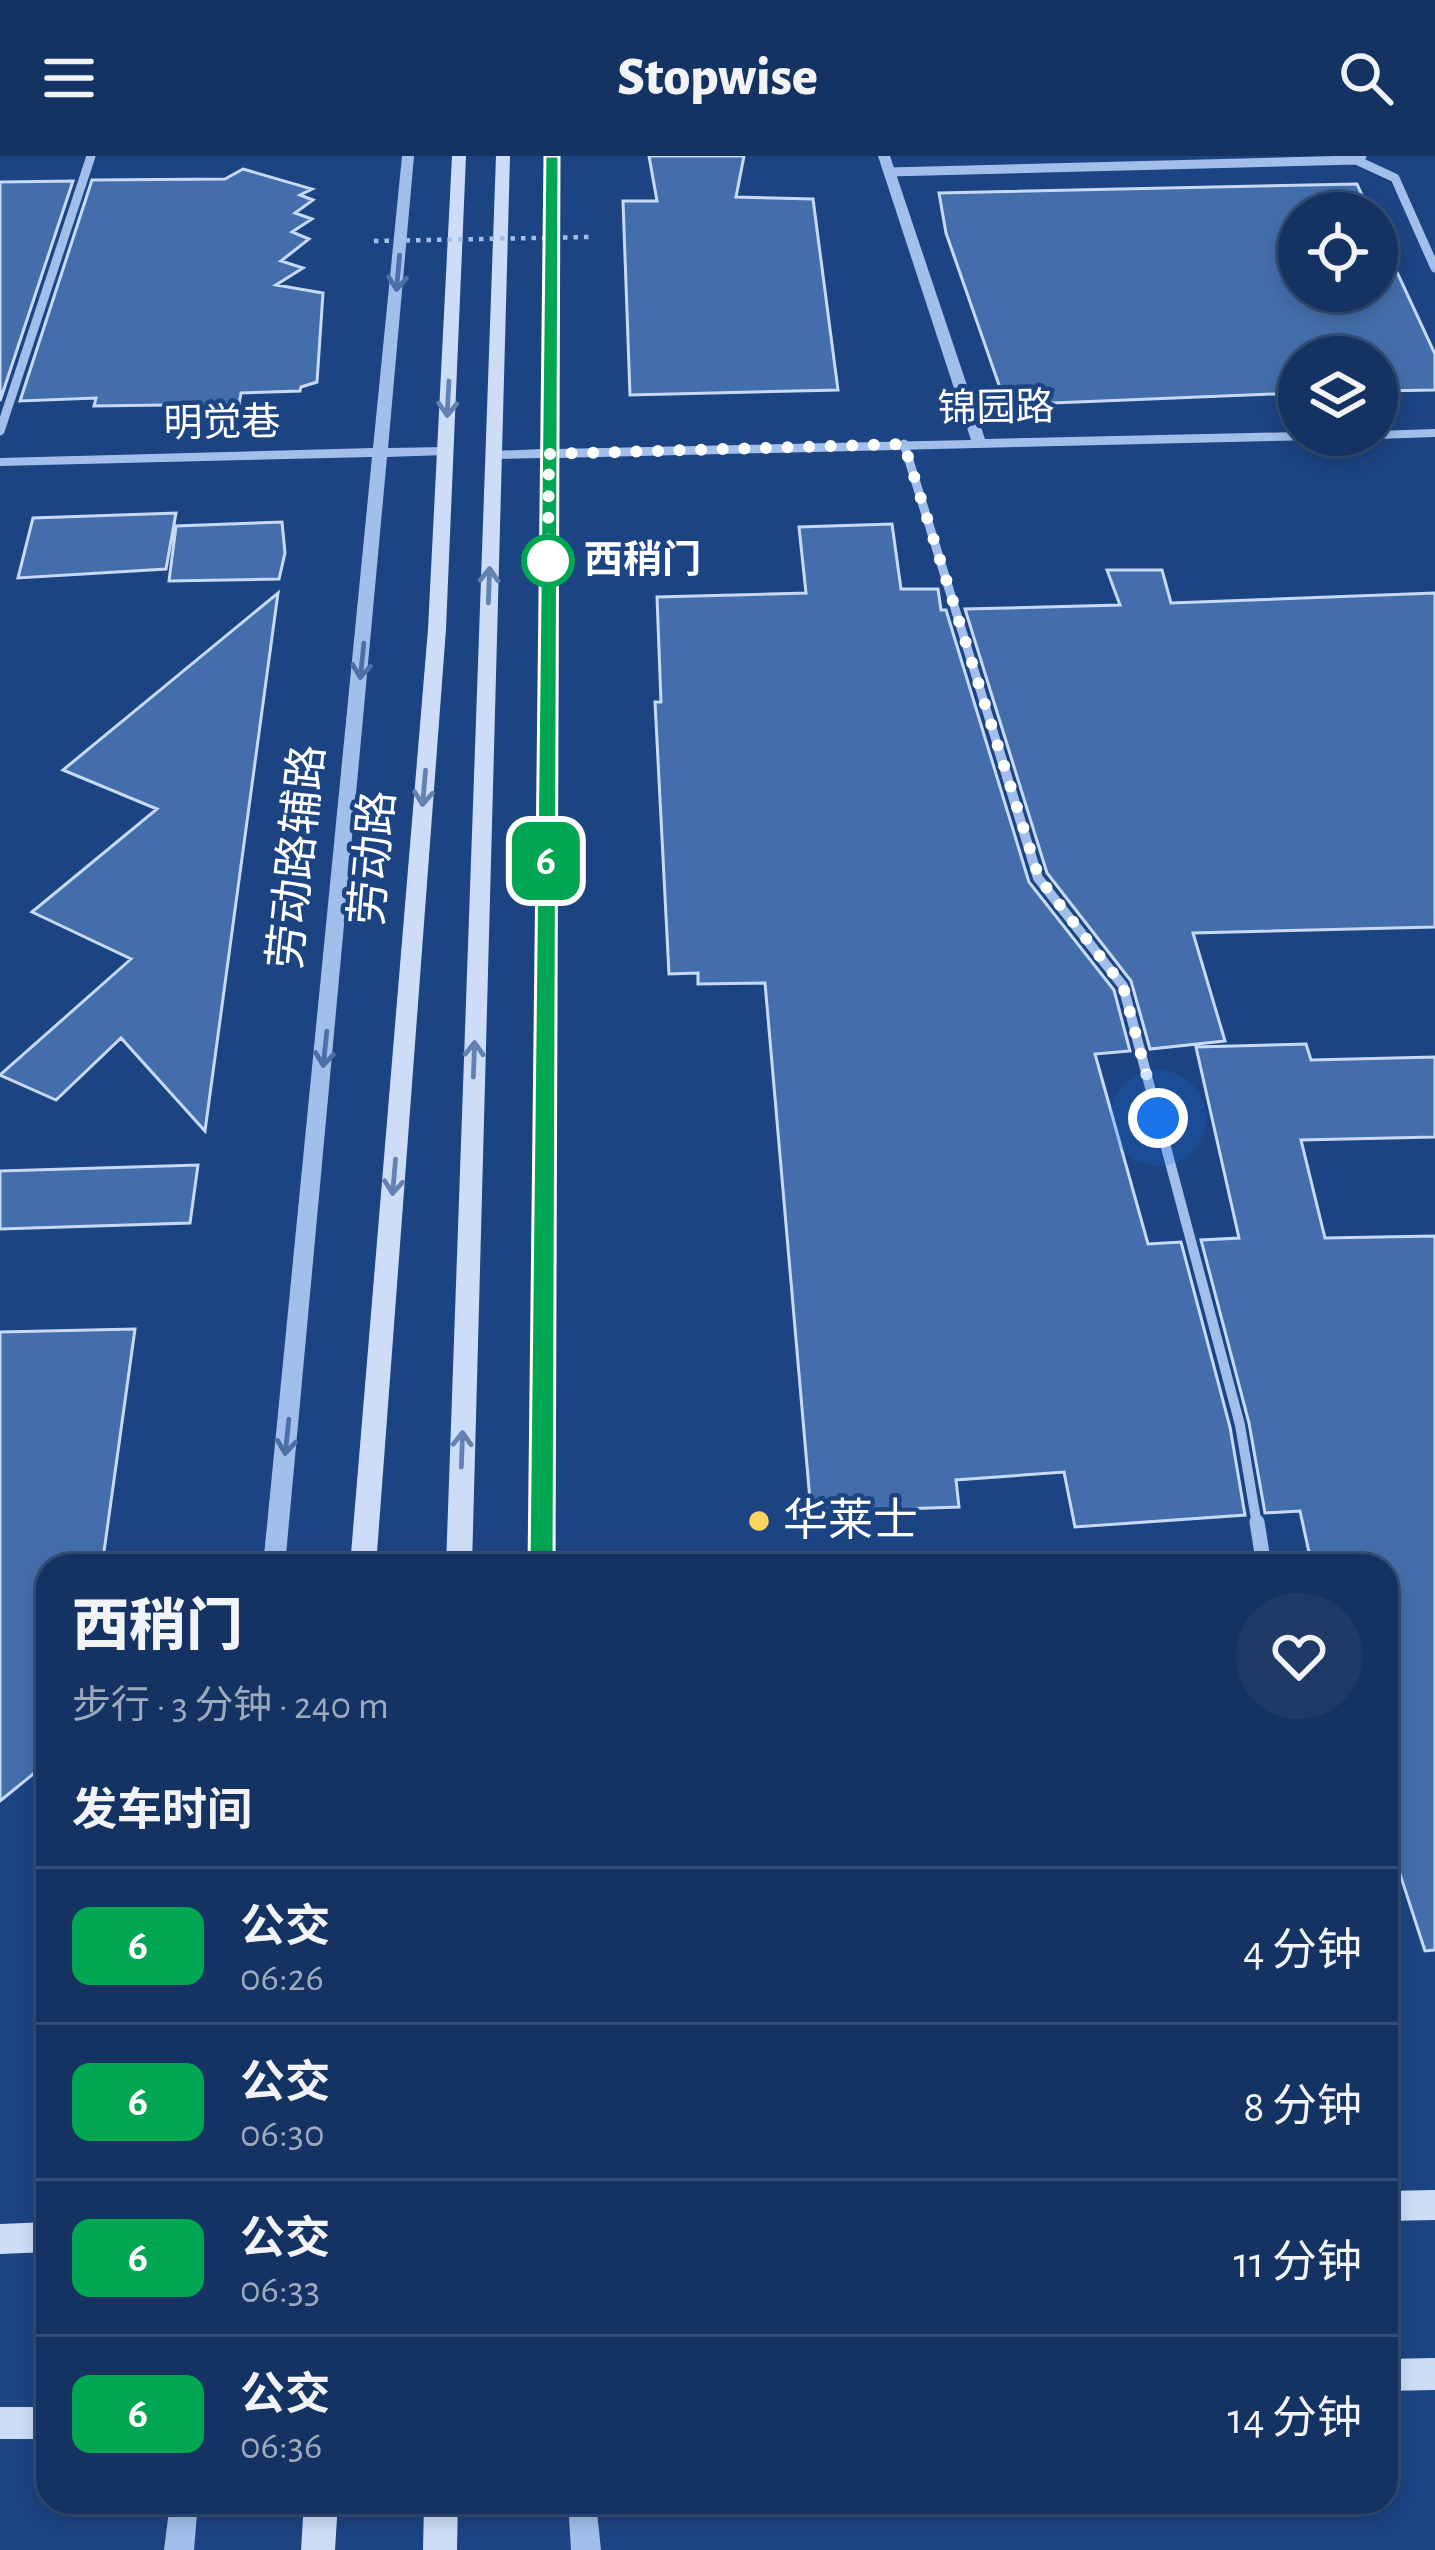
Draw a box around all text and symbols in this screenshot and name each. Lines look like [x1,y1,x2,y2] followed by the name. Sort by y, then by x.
[36,45,102,111] icon: menu
[1333,45,1399,111] icon: search
[617,51,818,105] text: Stopwise
[1278,192,1398,456] map controls
[1278,192,1398,312] button: locate
[386,252,409,291] one-way arrow
[1278,336,1398,456] button: layers
[436,379,459,418] one-way arrow
[937,386,1055,430] street label: 锦园路
[163,401,281,445] street label: 明觉巷
[523,536,573,586] marker: 西稍门
[584,539,701,581] place label: 西稍门
[478,566,501,605] one-way arrow
[350,641,373,680] one-way arrow
[261,742,332,971] street label: 劳动路辅路
[413,768,436,807] one-way arrow
[343,789,402,927] street label: 劳动路
[507,822,585,900] line badge: 6
[536,840,556,882] text: 6
[313,1029,336,1068] one-way arrow
[463,1040,486,1079] one-way arrow
[1128,1088,1188,1148] your location
[382,1157,405,1196] one-way arrow
[275,1417,298,1456] one-way arrow
[451,1430,474,1469] one-way arrow
[783,1497,918,1544] place label: 华莱士
[746,1508,772,1534] marker: 华莱士
[1236,1593,1362,1719] button: heart
[72,1599,243,1656] text: 西稍门
[72,1687,389,1726] text: 步行 · 3 分钟 · 240 m
[72,1789,252,1834] text: 发车时间
[240,1905,330,1950] text: 公交
[128,1925,148,1967] text: 6
[1243,1929,1362,1974] text: 4 分钟
[240,1959,324,1998] text: 06:26
[240,2061,330,2106] text: 公交
[128,2081,148,2123] text: 6
[1243,2085,1362,2130] text: 8 分钟
[240,2115,325,2154] text: 06:30
[240,2217,330,2262] text: 公交
[128,2237,148,2279] text: 6
[1234,2241,1362,2286] text: 11 分钟
[240,2271,320,2310] text: 06:33
[240,2373,330,2418] text: 公交
[128,2393,148,2435] text: 6
[1227,2397,1362,2442] text: 14 分钟
[240,2427,322,2466] text: 06:36

